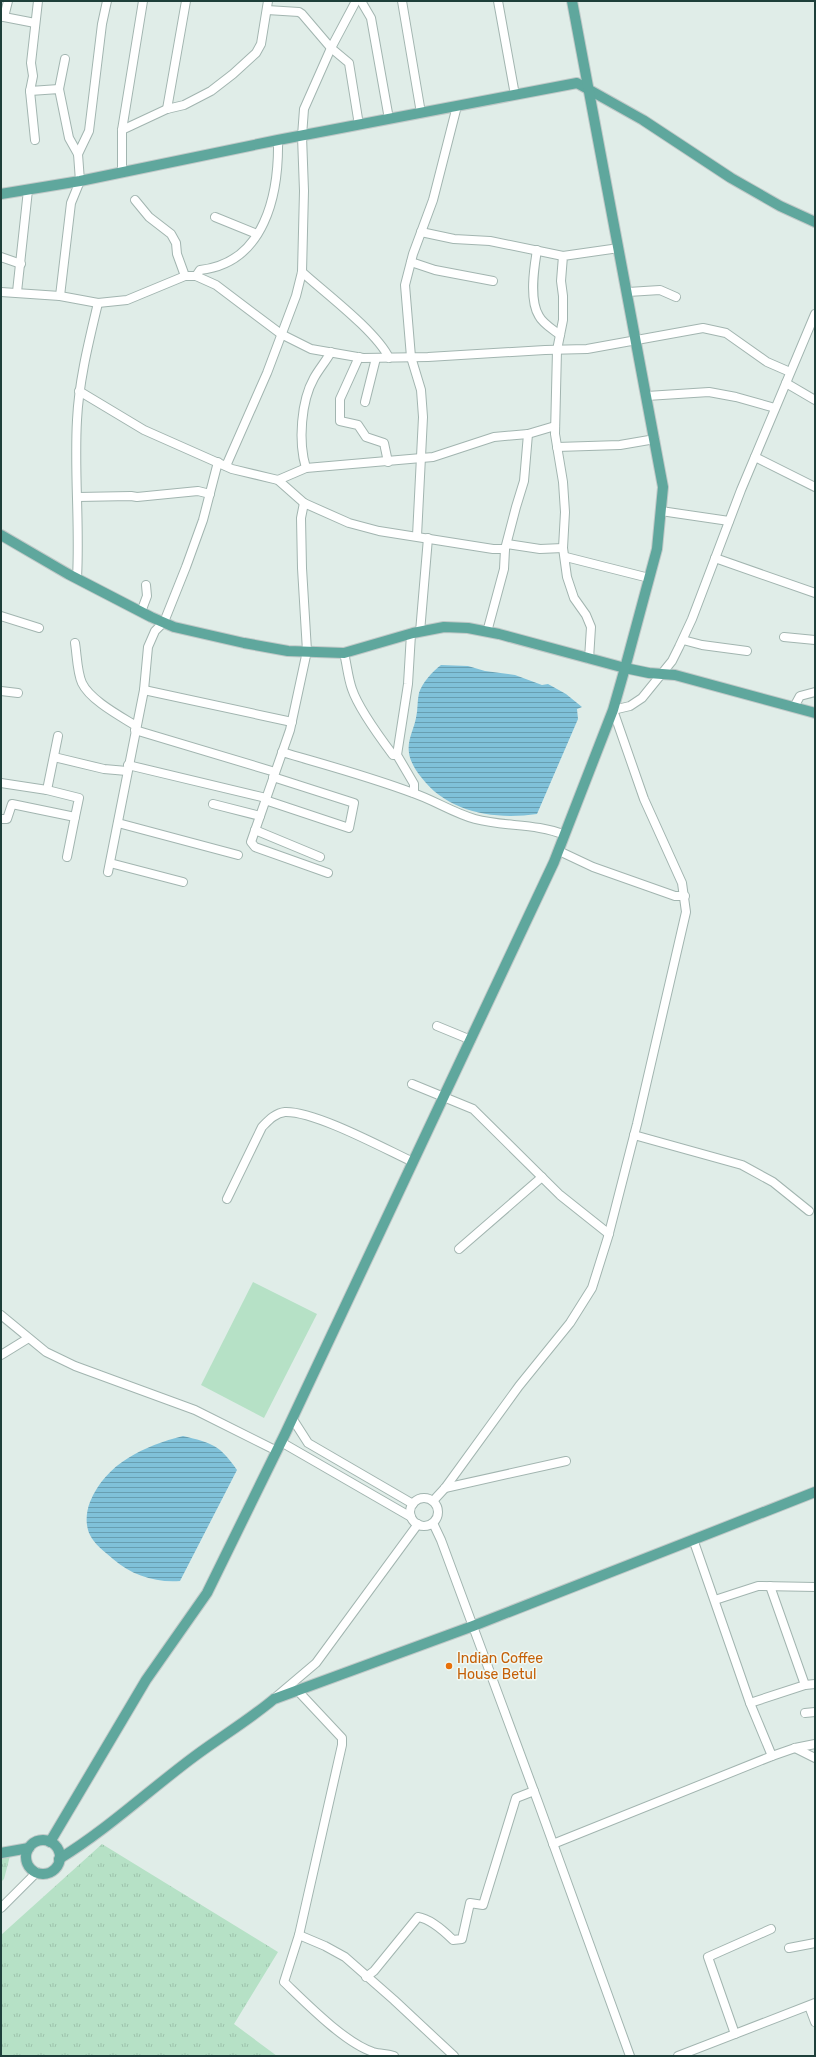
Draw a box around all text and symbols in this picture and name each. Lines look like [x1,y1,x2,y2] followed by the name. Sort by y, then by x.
[457,1650,543,1683] place label: Indian Coffee House Betul
[444,1661,454,1671] marker: Indian Coffee House Betul

